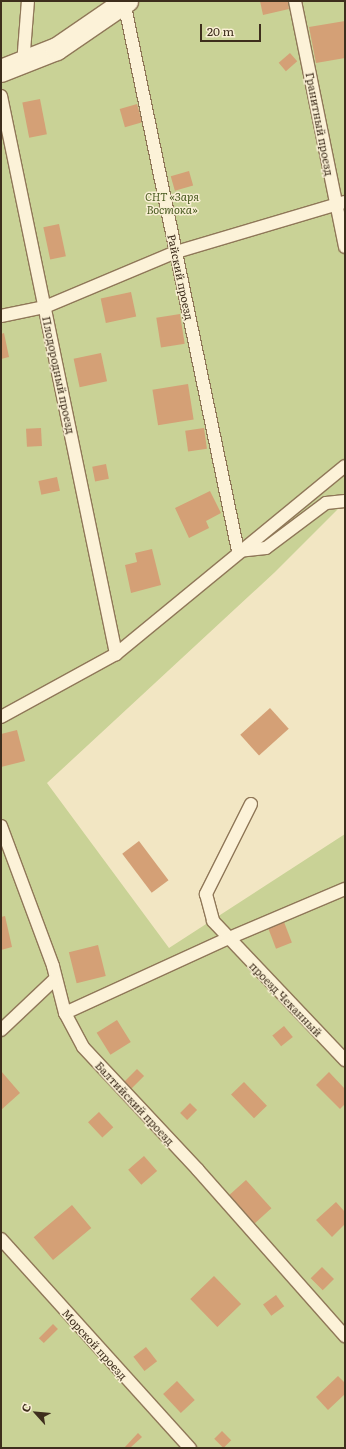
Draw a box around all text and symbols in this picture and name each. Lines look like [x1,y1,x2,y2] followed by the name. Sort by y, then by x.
[202,16,263,42] scale bar
[207,22,234,40] text: 20 m
[303,71,337,177] street label: Гранитный проезд
[145,190,199,216] park label: СНТ «Заря Востока»
[165,233,197,321] street label: Райский проезд
[40,315,78,435] street label: Плодородный проезд
[247,959,325,1039] street label: проезд Чеканный
[93,1059,177,1147] street label: Балтийский проезд
[60,1306,130,1382] street label: Морской проезд
[16,1393,56,1433] north arrow
[16,1400,34,1415] text: С

